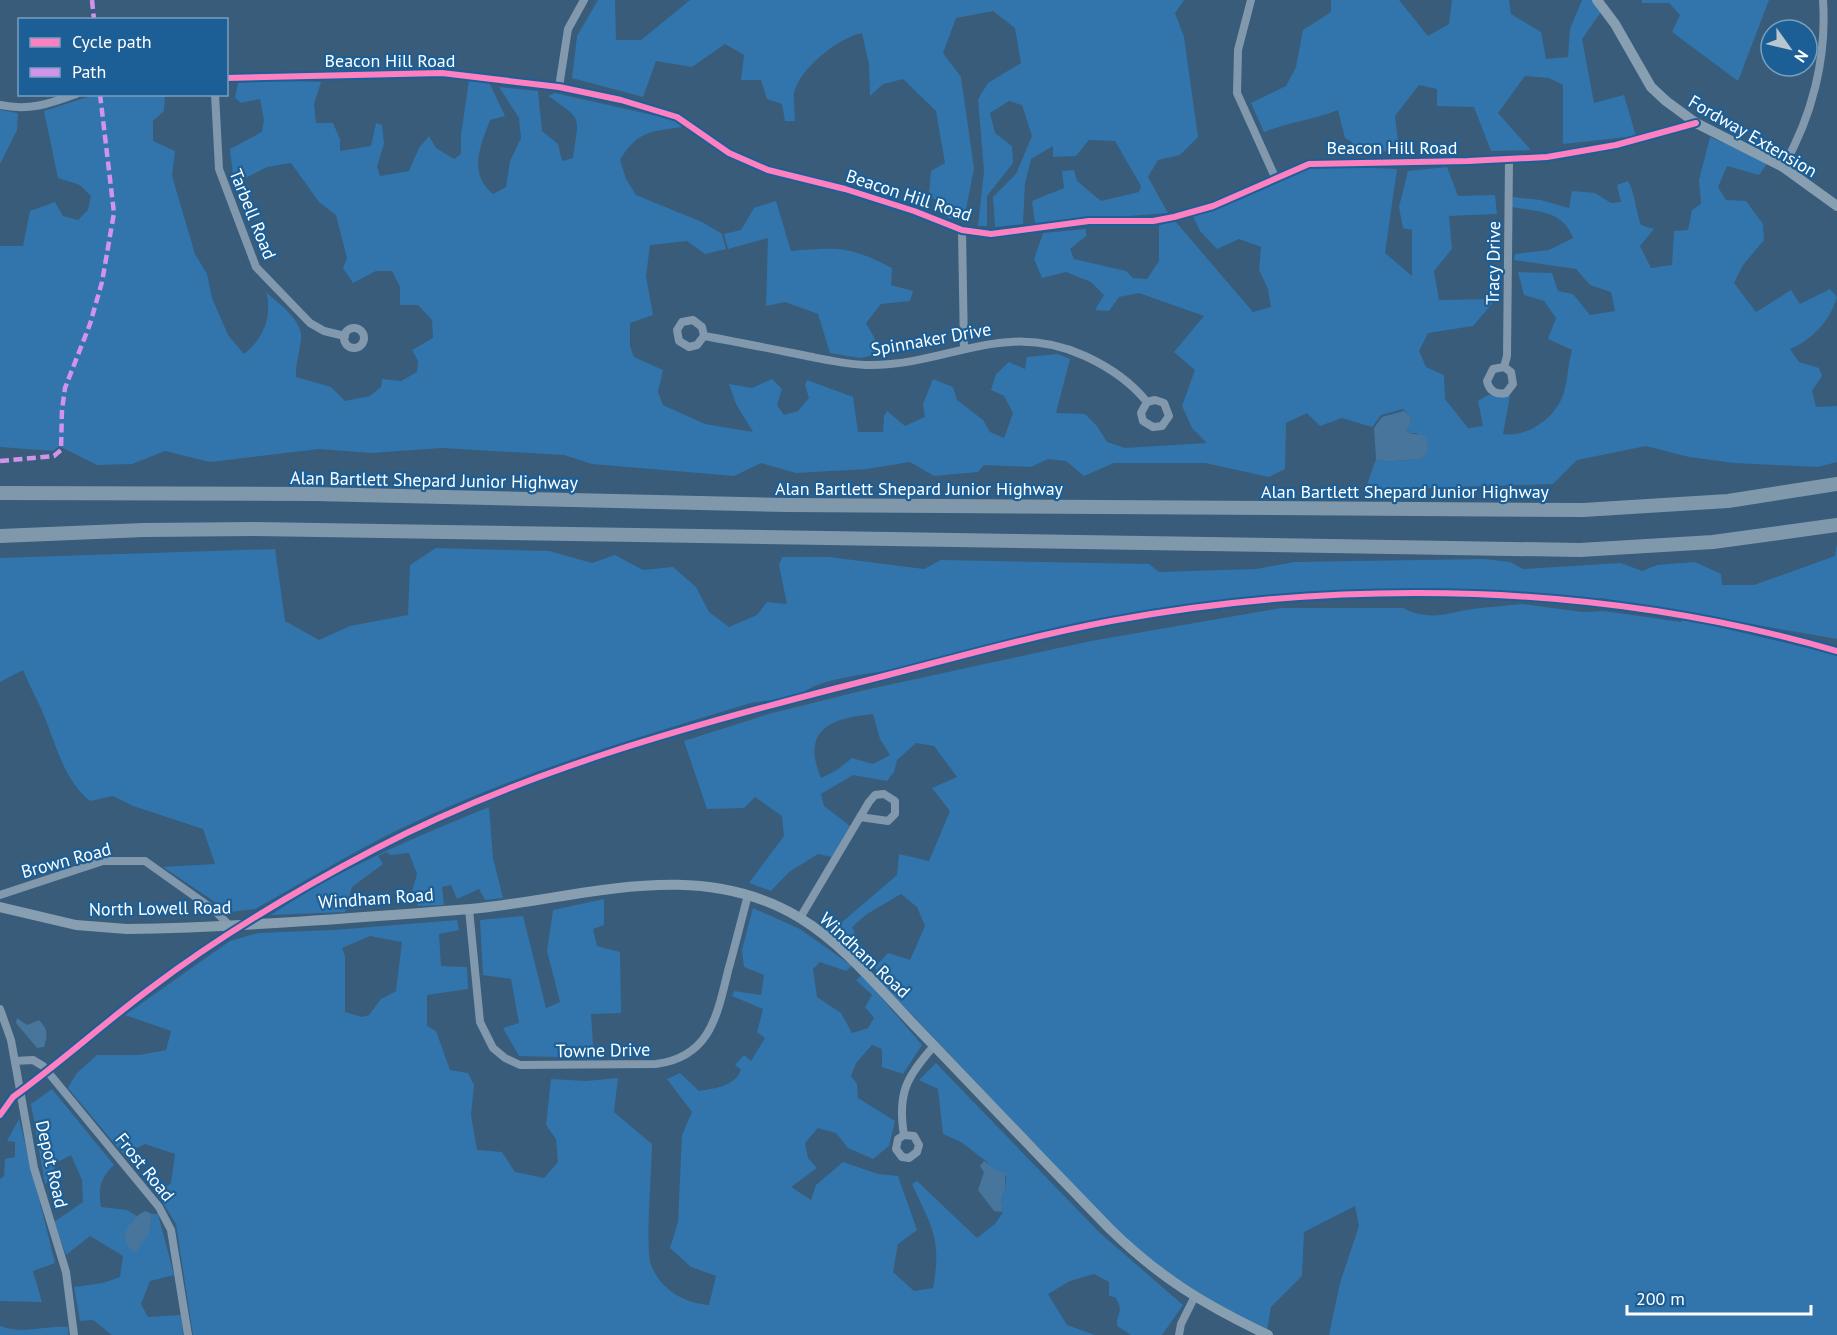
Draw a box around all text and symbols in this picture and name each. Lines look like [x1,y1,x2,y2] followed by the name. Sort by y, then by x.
[18,18,228,96] legend
[1759,18,1819,78] north arrow
[72,30,152,53] text: Cycle path
[1790,46,1813,66] text: N
[325,49,455,72] street label: Beacon Hill Road
[72,60,106,83] text: Path
[1684,90,1822,182] street label: Fordway Extension
[1327,136,1457,159] street label: Beacon Hill Road
[843,164,975,226] street label: Beacon Hill Road
[224,165,282,263] street label: Tarbell Road
[1481,221,1505,305] street label: Tracy Drive
[869,317,993,361] street label: Spinnaker Drive
[290,466,579,494] street label: Alan Bartlett Shepard Junior Highway
[775,477,1064,500] street label: Alan Bartlett Shepard Junior Highway
[1261,480,1550,503] street label: Alan Bartlett Shepard Junior Highway
[19,837,113,883] street label: Brown Road
[318,882,434,914] street label: Windham Road
[89,895,231,921] street label: North Lowell Road
[815,907,915,1003] street label: Windham Road
[556,1038,650,1062] street label: Towne Drive
[31,1118,73,1210] street label: Depot Road
[110,1128,180,1206] street label: Frost Road
[1627,1278,1812,1316] scale bar
[1636,1287,1685,1310] text: 200 m

